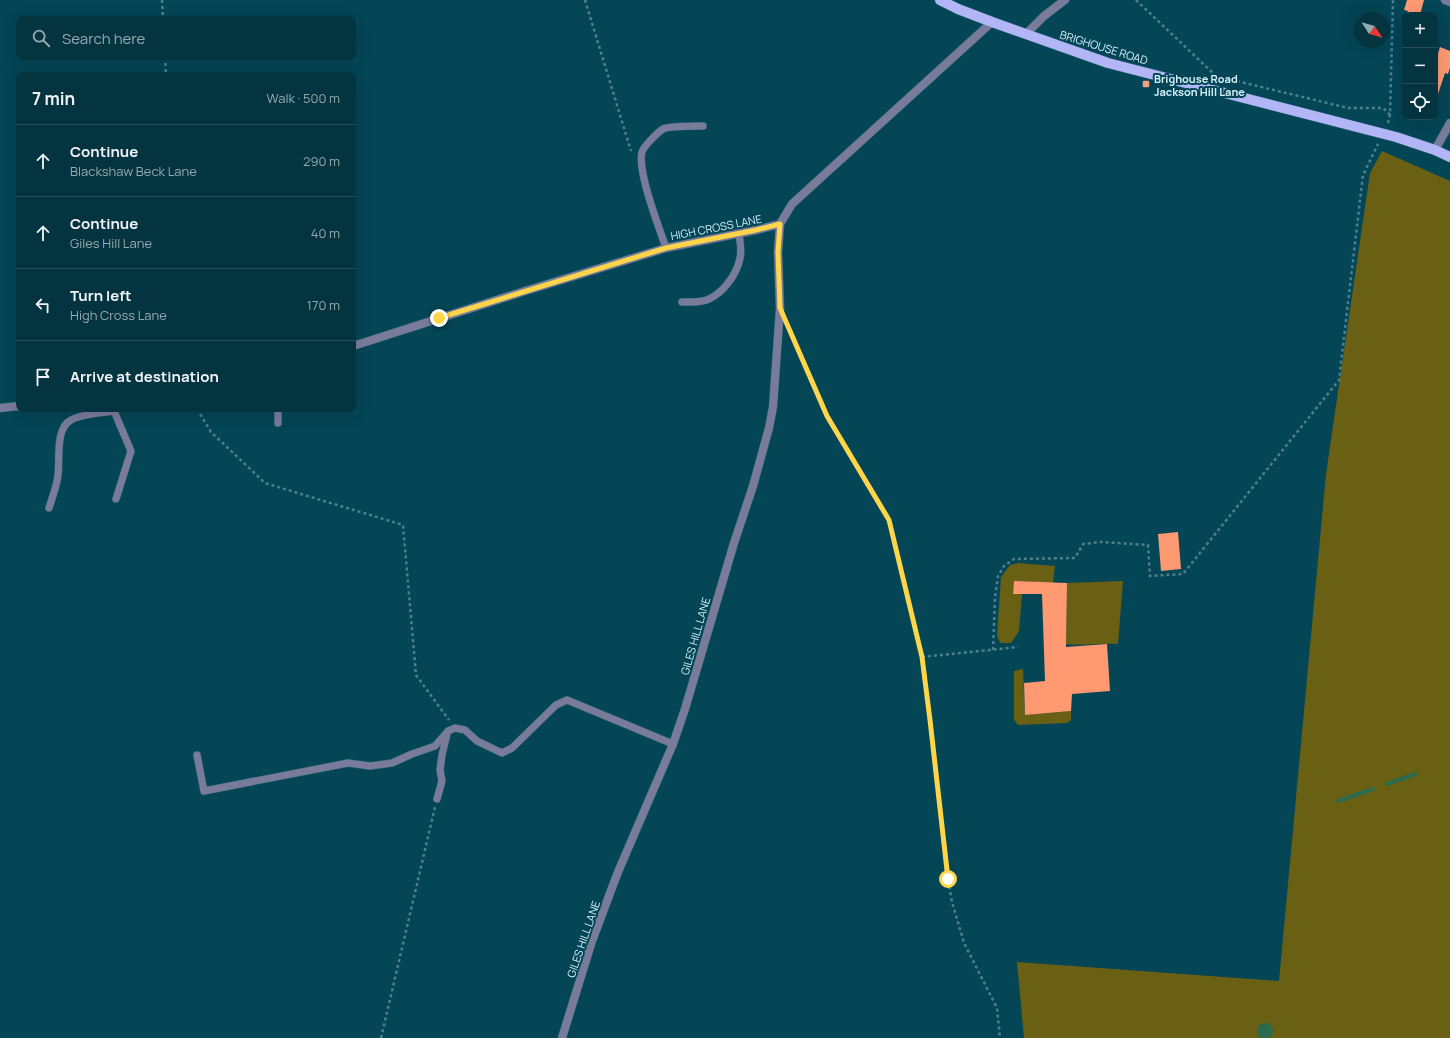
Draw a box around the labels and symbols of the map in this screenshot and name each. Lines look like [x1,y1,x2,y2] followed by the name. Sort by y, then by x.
[1354,12,1390,48] north arrow
[1058,26,1150,68] street label: BRIGHOUSE ROAD
[1154,71,1245,99] place label: Brighouse Road Jackson Hill Lane
[1141,79,1151,89] marker: Brighouse Road Jackson Hill Lane
[669,211,763,243] street label: HIGH CROSS LANE
[430,309,448,327] route end
[677,595,713,677] street label: GILES HILL LANE
[939,870,957,888] route start
[563,899,603,979] street label: GILES HILL LANE

